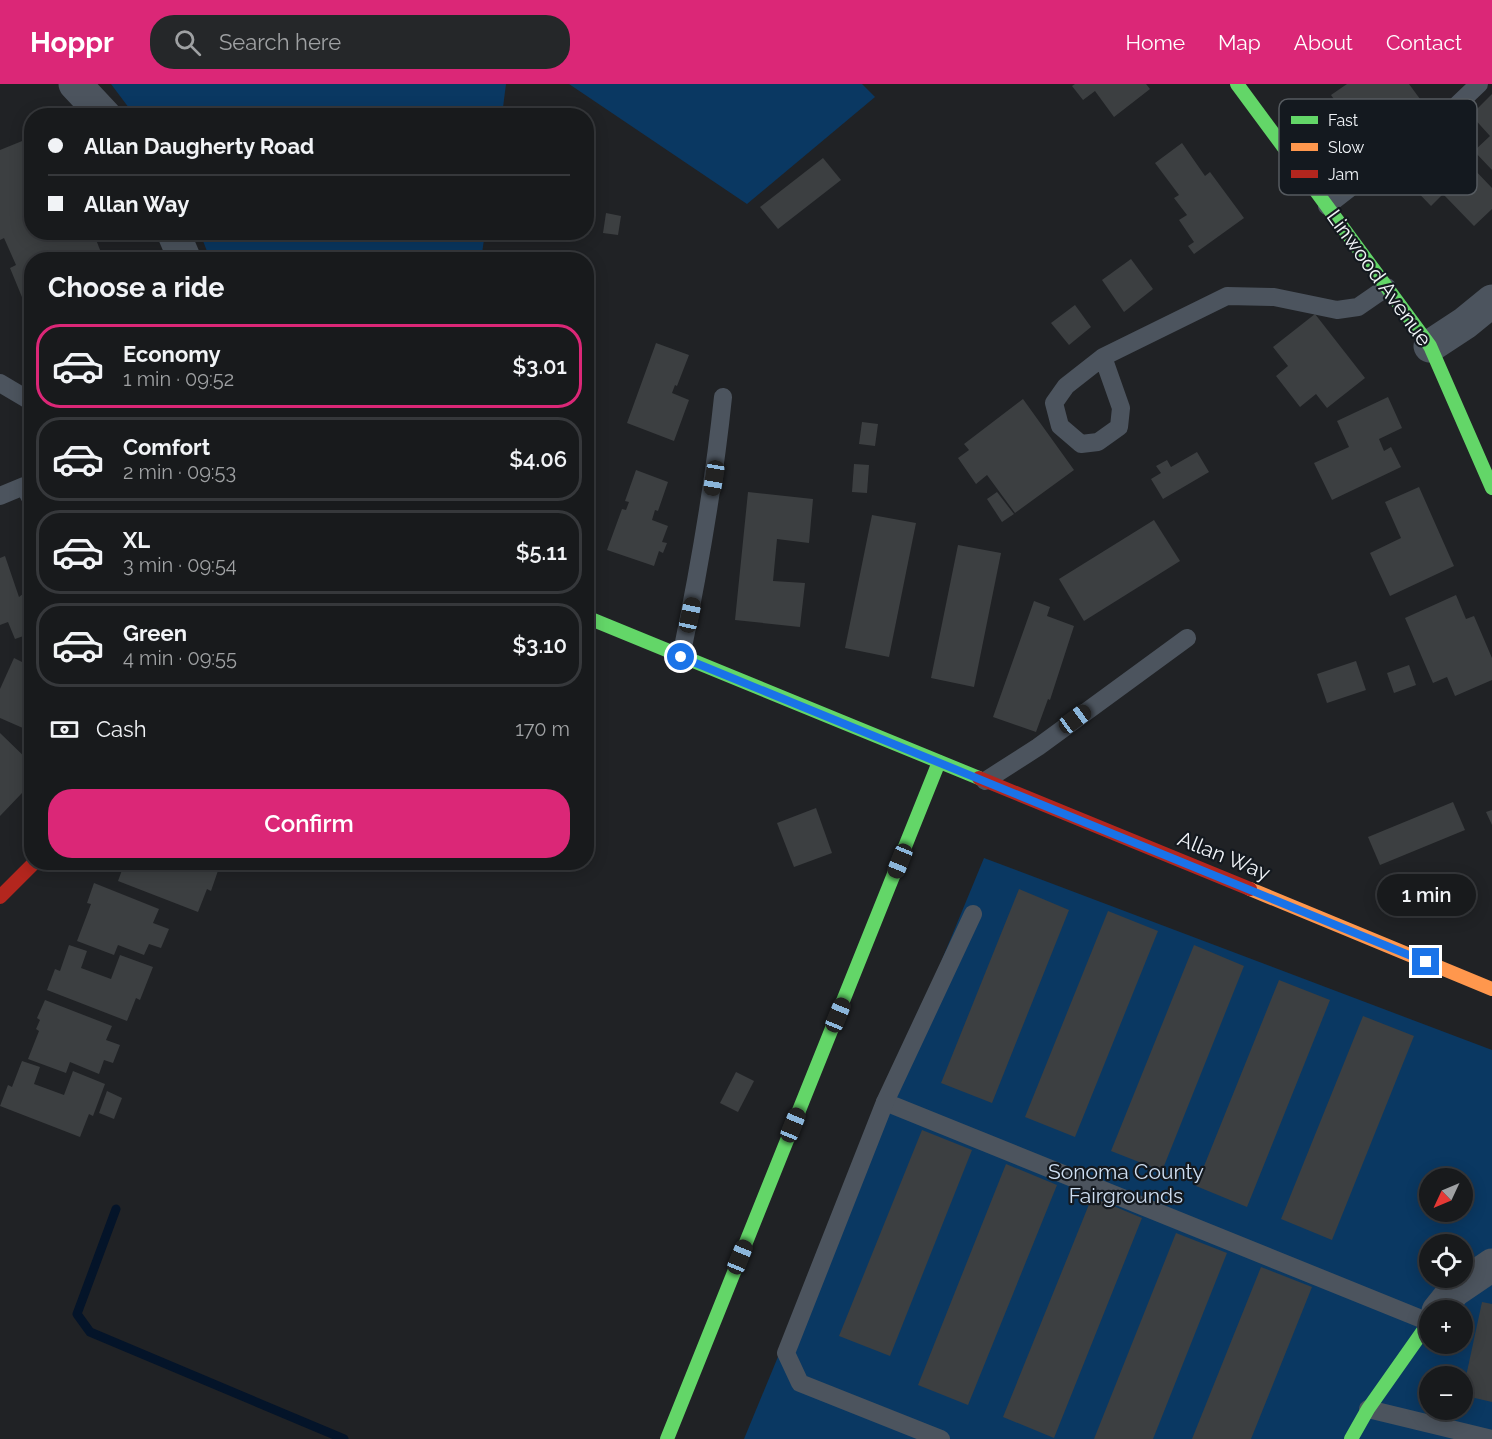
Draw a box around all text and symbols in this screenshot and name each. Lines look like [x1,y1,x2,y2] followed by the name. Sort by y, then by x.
[150,15,570,69] search box
[30,26,114,59] text: Hoppr
[171,26,204,59] icon: search
[219,29,341,55] text: Search here
[1126,30,1185,55] text: Home
[1218,30,1261,55] text: Map
[1294,30,1353,55] text: About
[1386,30,1462,55] text: Contact
[1279,99,1477,195] legend
[1328,111,1359,130] text: Fast
[84,133,314,159] text: Allan Daugherty Road
[1328,138,1364,157] text: Slow
[1328,165,1359,184] text: Jam
[84,191,189,217] text: Allan Way
[1322,205,1437,351] street label: Linwood Avenue
[48,272,224,303] text: Choose a ride
[51,339,105,393] icon: car
[123,341,221,367] text: Economy
[513,353,567,379] text: $3.01
[123,367,234,391] text: 1 min · 09:52
[51,432,105,486] icon: car
[123,434,210,460] text: Comfort
[509,446,567,472] text: $4.06
[702,459,726,497] car
[123,460,236,484] text: 2 min · 09:53
[51,525,105,579] icon: car
[123,527,150,553] text: XL
[516,539,567,565] text: $5.11
[123,553,237,577] text: 3 min · 09:54
[677,596,703,634] car
[51,618,105,672] icon: car
[123,620,187,646] text: Green
[513,632,567,658] text: $3.10
[667,643,694,670] route start
[123,646,237,670] text: 4 min · 09:55
[1055,701,1095,737] car
[48,713,81,746] icon: cash
[96,716,147,742] text: Cash
[515,717,570,741] text: 170 m
[48,789,570,858] button: Confirm
[1174,826,1274,885] street label: Allan Way
[885,841,915,881] car
[1376,875,1476,917] callout: 1 min
[1402,883,1451,907] text: 1 min
[1412,948,1439,975] route end
[823,995,853,1035] car
[778,1105,808,1145] car
[1048,1159,1204,1208] park label: Sonoma County Fairgrounds
[1419,1168,1473,1222] north arrow
[1419,1168,1473,1420] map controls
[1419,1234,1473,1288] button: locate
[725,1237,755,1277] car
[1419,1300,1473,1354] button: +
[1419,1366,1473,1420] button: −

